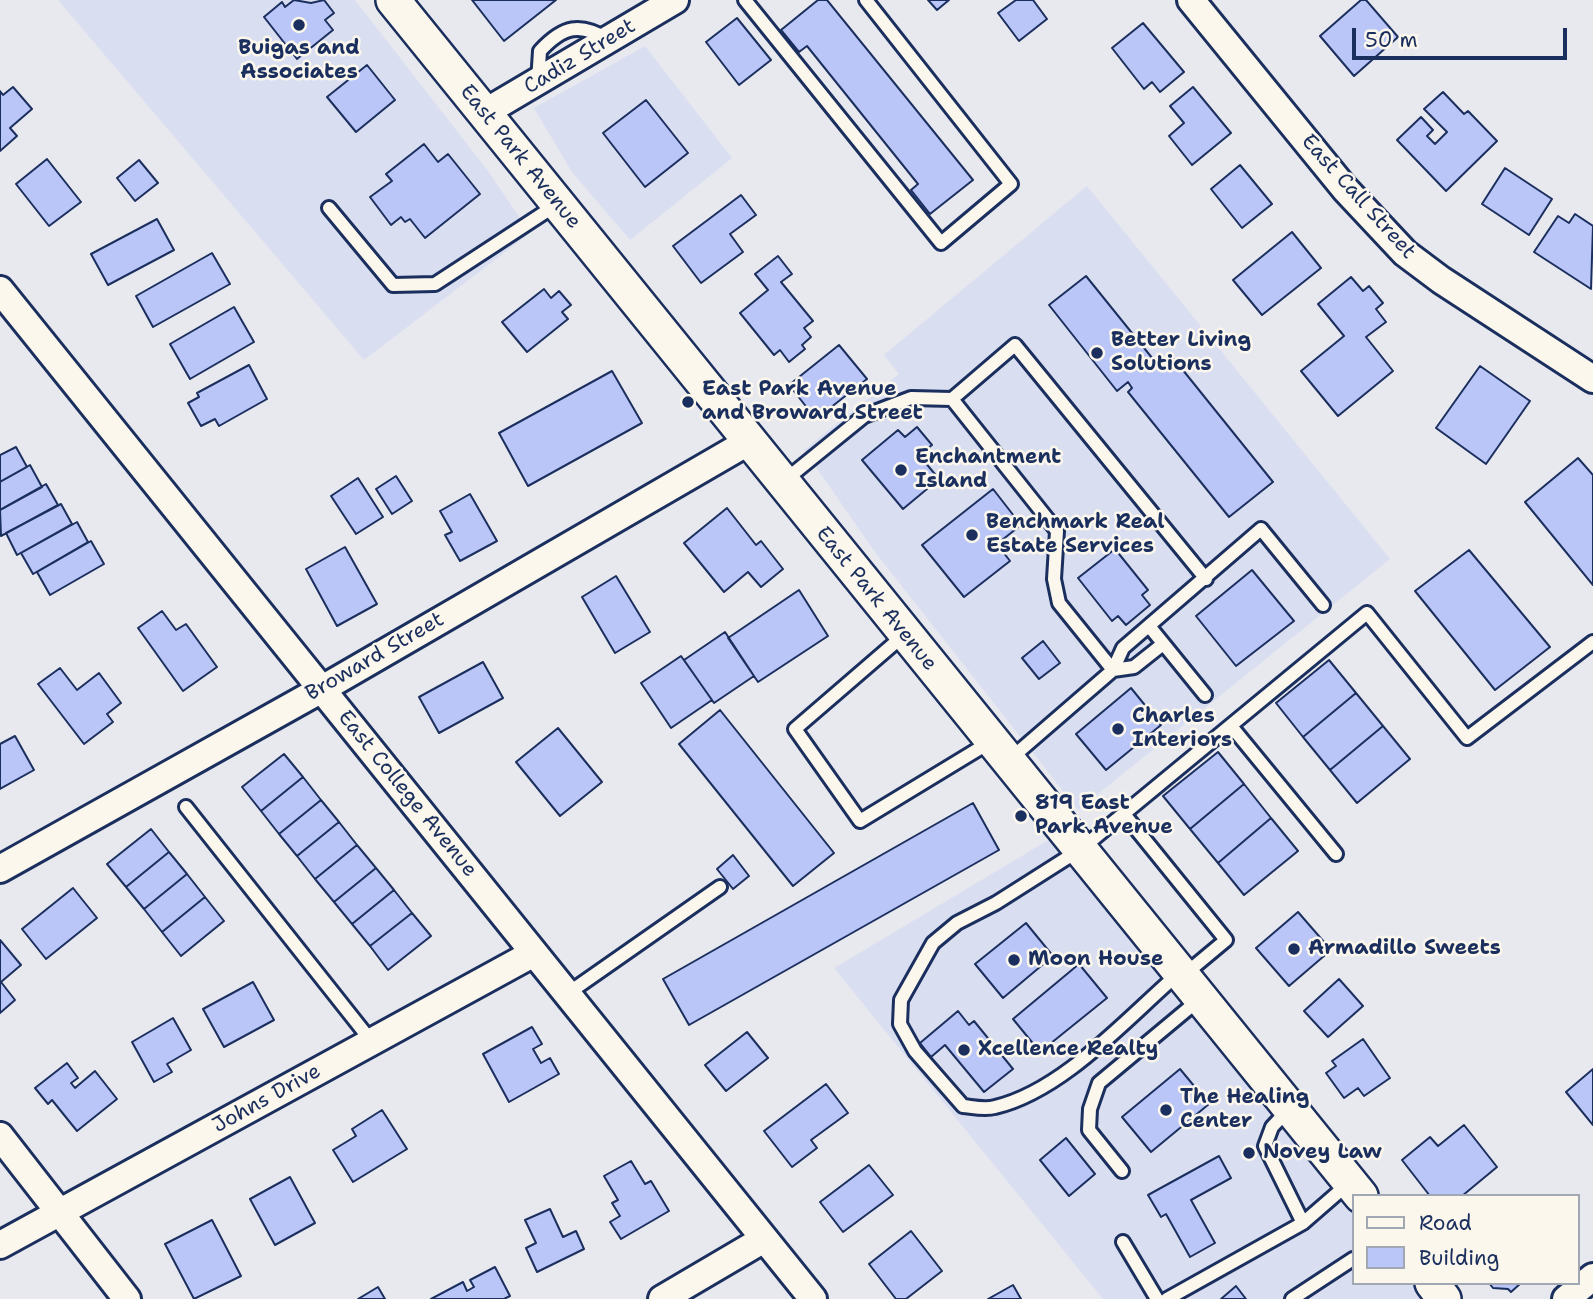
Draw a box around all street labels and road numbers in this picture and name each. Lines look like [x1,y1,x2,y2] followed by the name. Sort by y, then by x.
[520,14,640,100] street label: Cadiz Street
[454,80,586,234] street label: East Park Avenue
[1295,129,1421,265] street label: East Call Street
[810,522,942,676] street label: East Park Avenue
[301,607,449,707] street label: Broward Street
[332,706,482,882] street label: East College Avenue
[209,1059,325,1139] street label: Johns Drive

